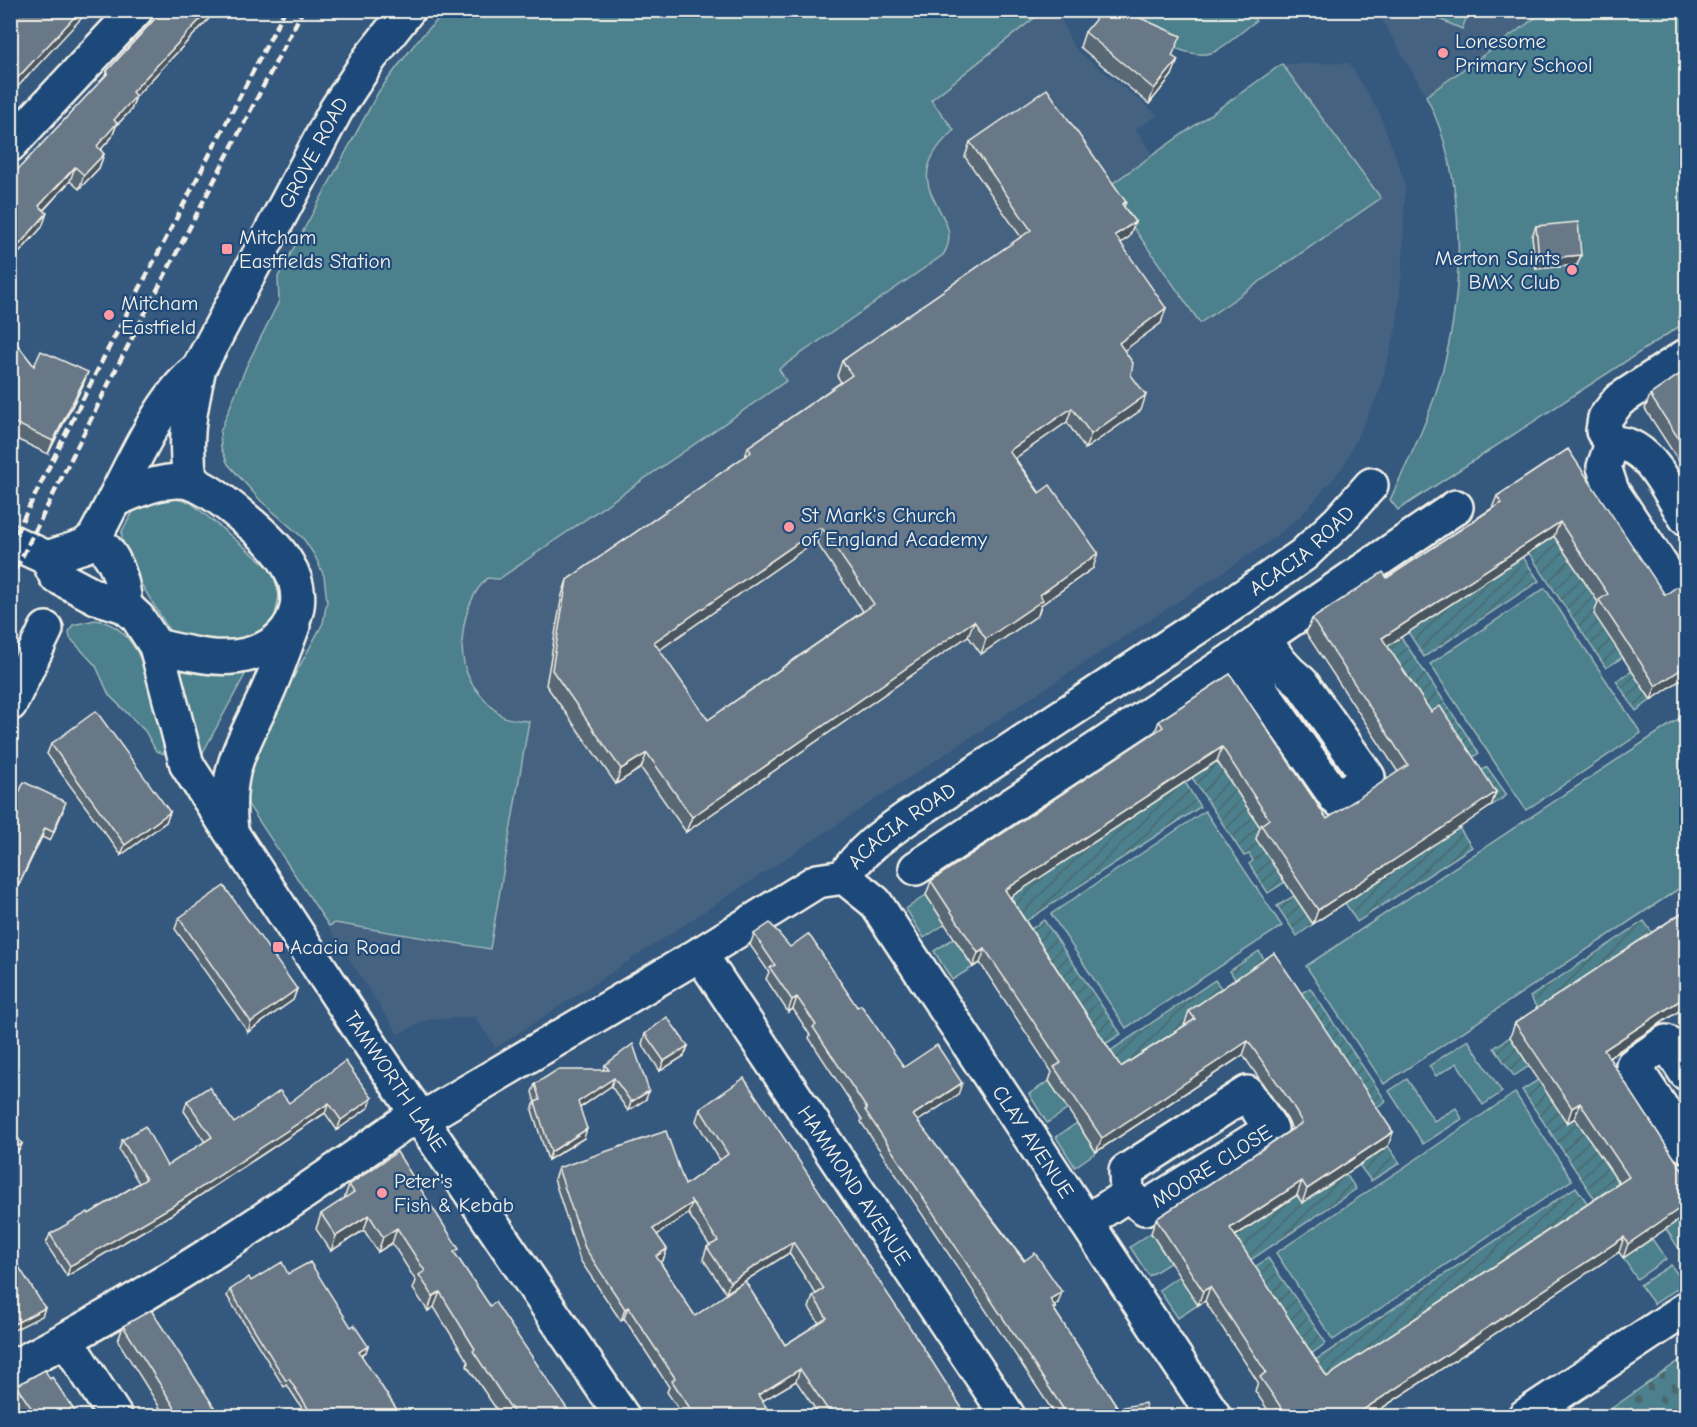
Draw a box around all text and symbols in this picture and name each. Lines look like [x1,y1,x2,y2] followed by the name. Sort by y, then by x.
[1455,29,1593,77] place label: Lonesome Primary School
[1436,46,1450,60] marker: Lonesome Primary School
[274,92,353,213] street label: GROVE ROAD
[239,225,391,273] place label: Mitcham Eastfields Station
[220,242,234,256] marker: Mitcham Eastfields Station
[1435,246,1560,294] place label: Merton Saints BMX Club
[1565,263,1579,277] marker: Merton Saints BMX Club
[121,291,198,339] place label: Mitcham Eastfield
[102,308,116,322] marker: Mitcham Eastfield
[1245,500,1359,601] street label: ACACIA ROAD
[801,503,988,551] place label: St Mark's Church of England Academy
[782,520,796,534] marker: St Mark's Church of England Academy
[843,777,960,873] street label: ACACIA ROAD
[290,935,401,959] place label: Acacia Road
[271,940,285,954] marker: Acacia Road
[339,1007,451,1156] street label: TAMWORTH LANE
[987,1081,1079,1203] street label: CLAY AVENUE
[793,1101,916,1270] street label: HAMMOND AVENUE
[1147,1120,1276,1213] street label: MOORE CLOSE
[394,1169,514,1217] place label: Peter's Fish & Kebab
[375,1186,389,1200] marker: Peter's Fish & Kebab

